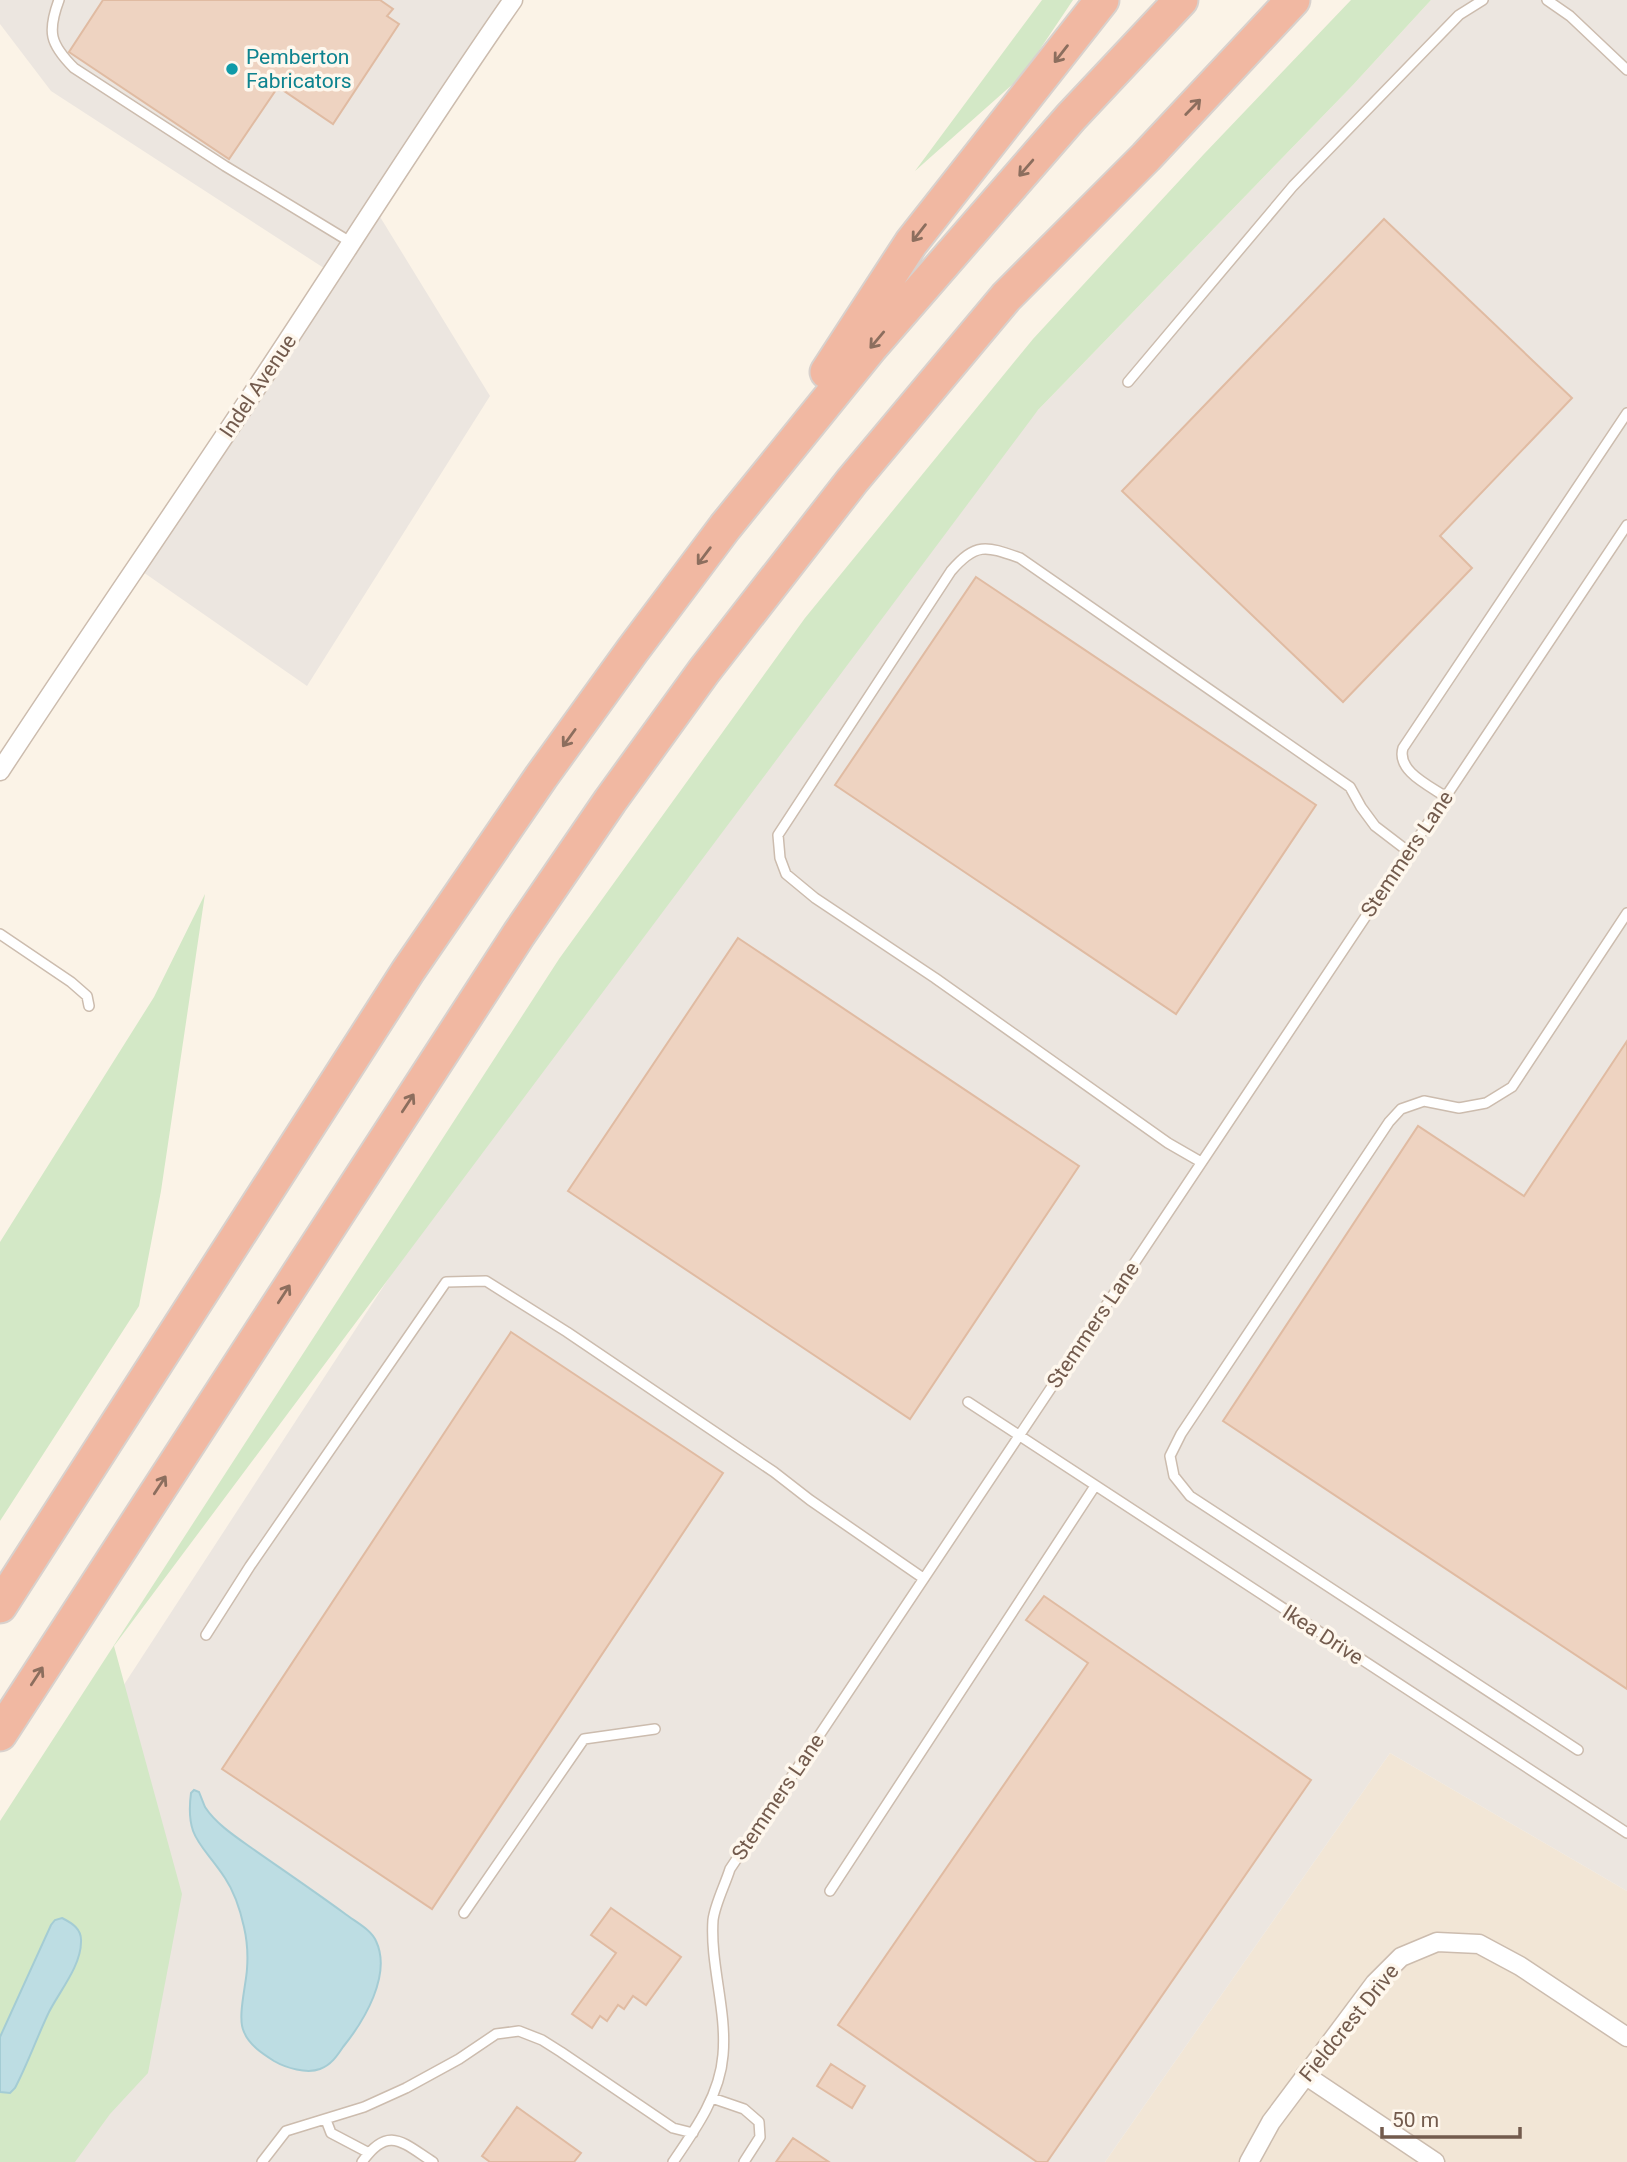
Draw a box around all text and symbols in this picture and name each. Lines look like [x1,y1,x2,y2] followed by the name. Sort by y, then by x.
[246,45,352,93] place label: Pemberton Fabricators
[1053,45,1068,63] one-way arrow
[224,61,240,77] marker: Pemberton Fabricators
[1185,99,1202,116] one-way arrow
[1018,159,1034,177] one-way arrow
[912,223,927,241] one-way arrow
[215,330,301,442] street label: Indel Avenue
[869,331,885,349] one-way arrow
[697,546,712,565] one-way arrow
[561,728,576,747] one-way arrow
[1356,786,1458,922] street label: Stemmers Lane
[401,1094,415,1114] one-way arrow
[1042,1257,1144,1393] street label: Stemmers Lane
[277,1285,291,1304] one-way arrow
[153,1476,168,1495] one-way arrow
[1278,1600,1368,1670] street label: Ikea Drive
[30,1667,44,1687] one-way arrow
[727,1729,829,1865] street label: Stemmers Lane
[1294,1960,1404,2086] street label: Fieldcrest Drive
[1382,2096,1520,2140] scale bar
[1392,2108,1439,2132] text: 50 m

